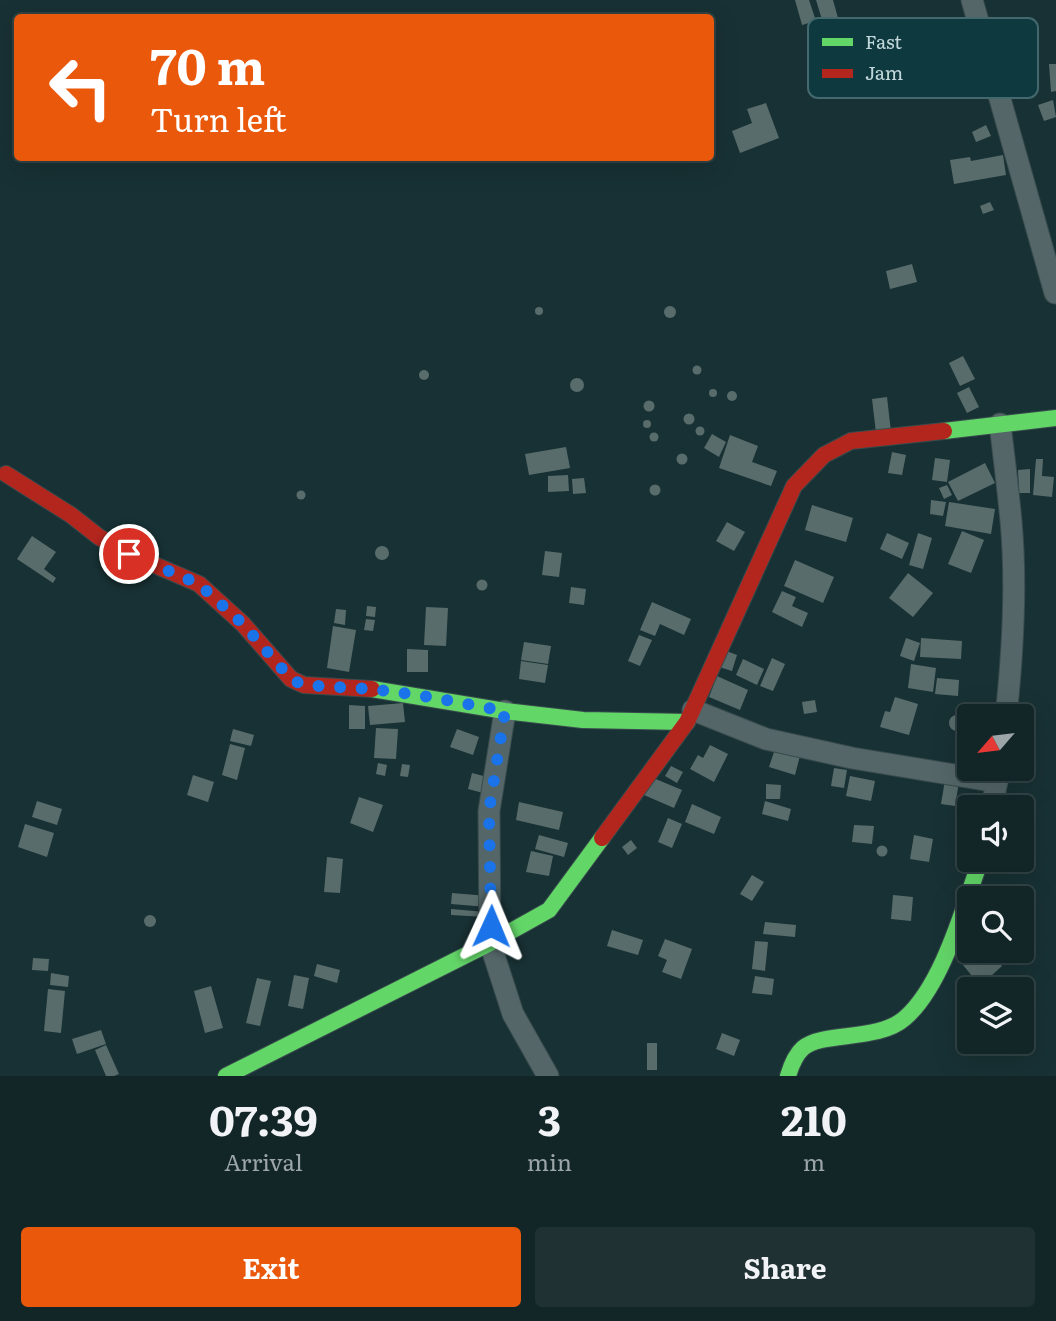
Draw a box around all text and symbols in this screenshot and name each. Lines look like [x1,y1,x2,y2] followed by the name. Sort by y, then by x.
[808,18,1038,98] legend
[150,27,265,100] text: 70 m
[865,27,902,55] text: Fast
[35,42,126,133] icon: left
[865,58,903,86] text: Jam
[150,94,287,142] text: Turn left
[99,524,159,584] pin
[110,535,148,573] icon: arrive
[957,704,1034,780] north arrow
[957,704,1034,1054] map controls
[957,795,1034,872] button: sound
[957,886,1034,963] button: search
[454,889,528,963] position arrow
[957,977,1034,1054] button: layers
[209,1087,318,1149] text: 07:39
[538,1087,561,1149] text: 3
[781,1087,847,1149] text: 210
[224,1144,303,1178] text: Arrival
[527,1144,572,1178] text: min
[803,1144,825,1178] text: m
[21,1227,521,1307] button: Exit
[535,1227,1035,1307] button: Share

